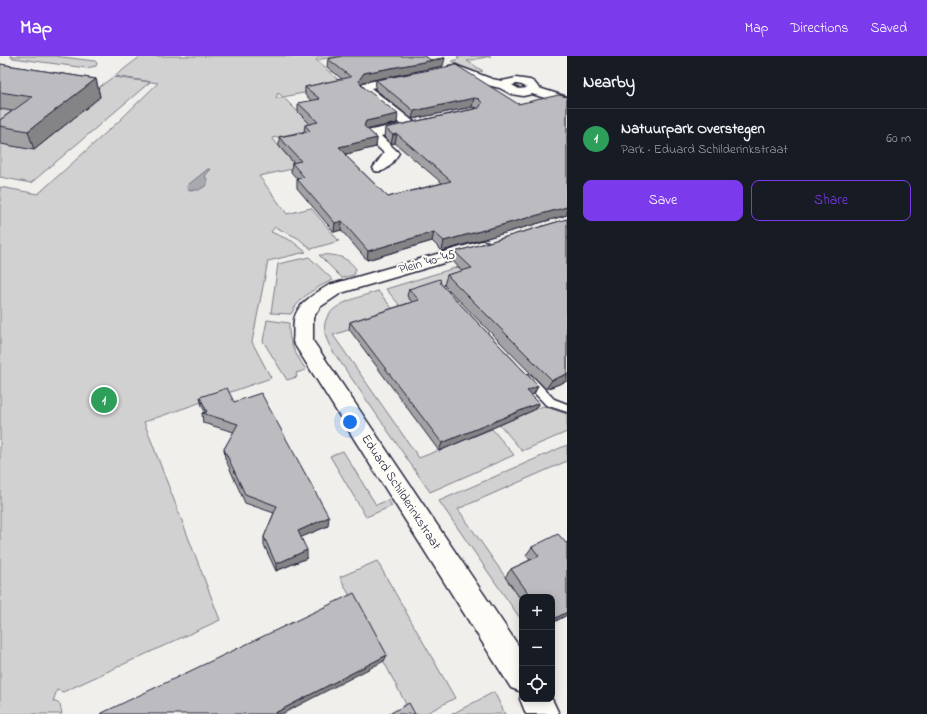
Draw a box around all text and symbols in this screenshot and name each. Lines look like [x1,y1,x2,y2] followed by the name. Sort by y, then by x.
[20,15,52,42] text: Map
[745,18,768,39] text: Map
[790,18,848,39] text: Directions
[870,18,907,39] text: Saved
[583,70,635,95] text: Nearby
[621,118,765,140] text: Natuurpark Overstegen
[594,129,598,148] text: 1
[886,129,911,148] text: 60 m
[621,140,788,159] text: Park · Eduard Schilderinkstraat
[583,180,743,221] button: Save
[751,180,911,221] button: Share
[396,245,458,279] street label: Plein '40-'45
[91,385,117,415] pin: 1
[340,412,360,432] your location
[357,431,446,554] street label: Eduard Schilderinkstraat
[519,594,555,702] map controls
[519,594,555,630] button: +
[519,630,555,666] button: −
[519,666,555,702] button: locate

